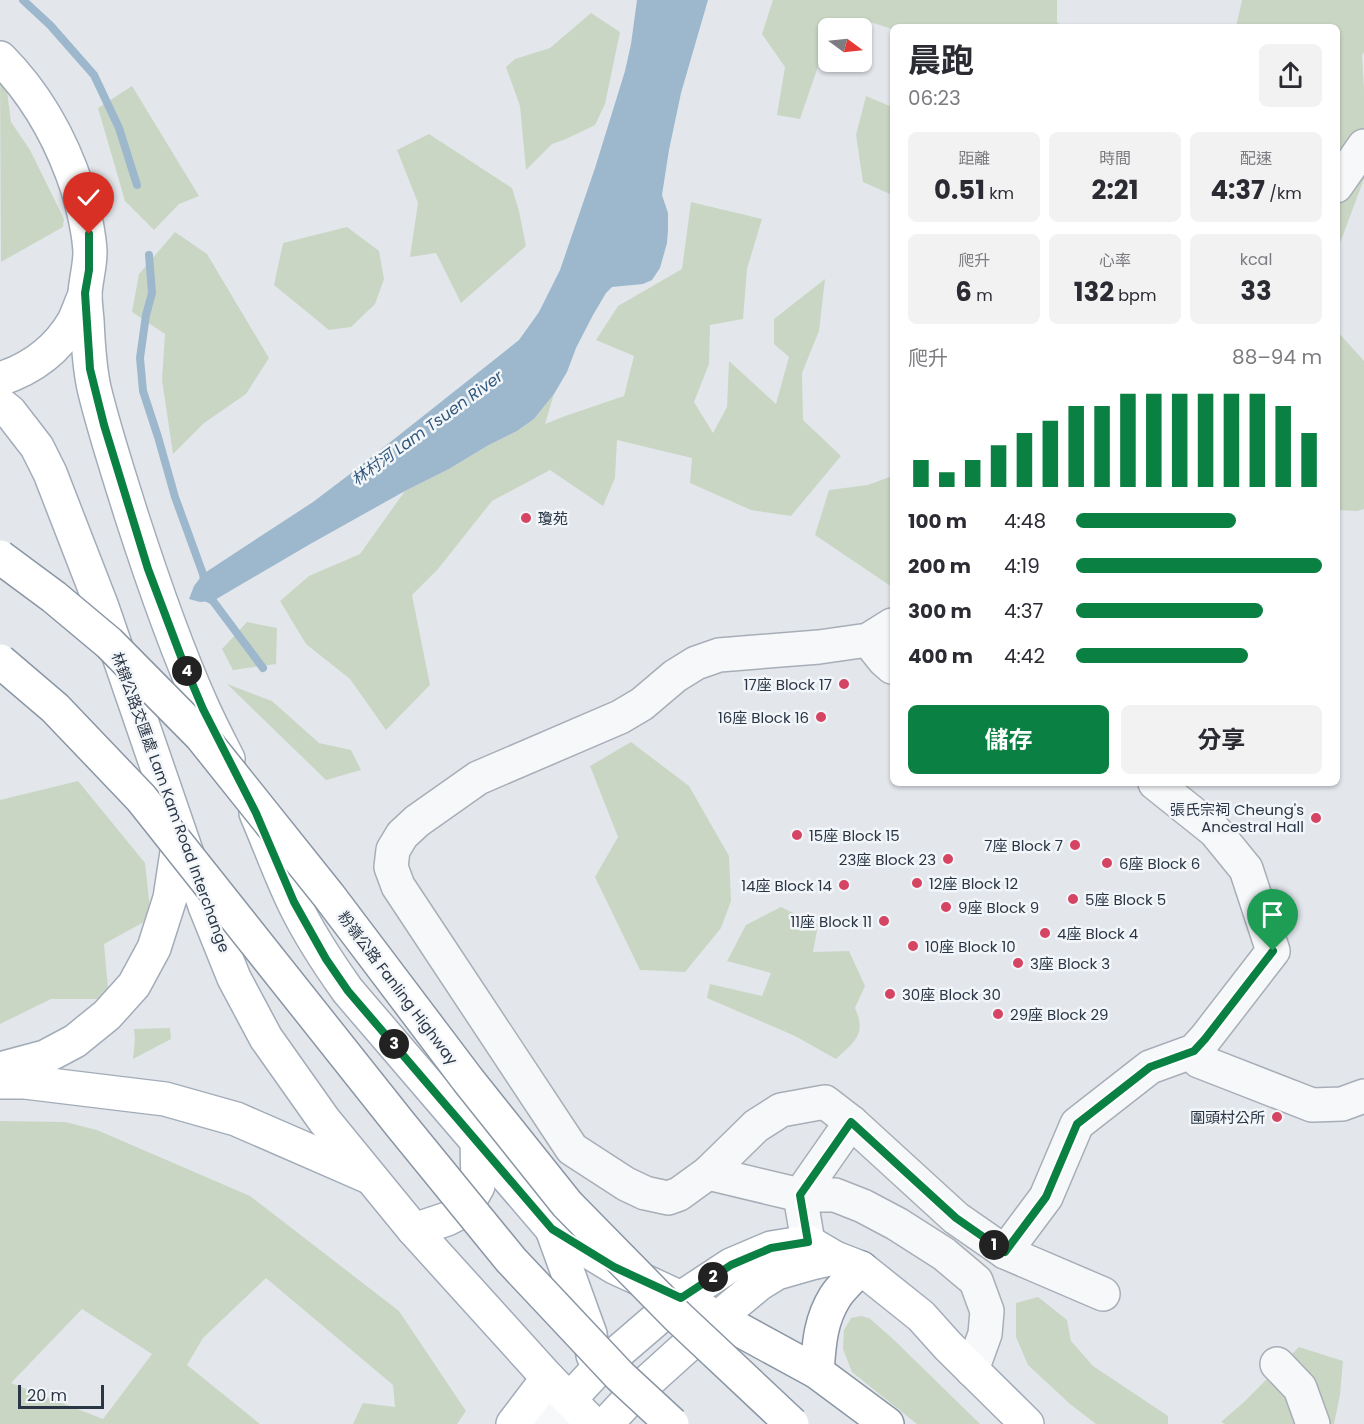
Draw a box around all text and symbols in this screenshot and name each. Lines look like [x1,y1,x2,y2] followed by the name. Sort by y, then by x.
[818,18,872,72] north arrow
[818,18,872,72] map controls
[908,37,974,84] text: 晨跑
[1259,44,1322,107] button: share
[908,84,961,112] text: 06:23
[958,147,990,170] text: 距離
[1099,147,1131,170] text: 時間
[1240,147,1272,170] text: 配速
[63,172,114,234] pin
[934,172,985,208] text: 0.51
[1092,172,1138,208] text: 2:21
[1210,172,1265,208] text: 4:37
[72,181,105,214] icon: check
[985,182,1014,205] text: km
[1265,182,1302,205] text: /km
[1240,248,1272,271] text: kcal
[958,249,990,272] text: 爬升
[1099,249,1131,272] text: 心率
[1240,273,1272,309] text: 33
[955,274,972,310] text: 6
[1074,274,1114,310] text: 132
[972,284,993,307] text: m
[1114,284,1156,307] text: bpm
[1232,343,1322,371] text: 88–94 m
[908,344,948,372] text: 爬升
[346,364,508,491] water label: 林村河 Lam Tsuen River
[908,507,967,535] text: 100 m
[1004,507,1046,535] text: 4:48
[538,508,568,529] place label: 瓊苑
[519,511,533,525] marker: 瓊苑
[908,552,971,580] text: 200 m
[1004,552,1040,580] text: 4:19
[908,597,972,625] text: 300 m
[1004,597,1044,625] text: 4:37
[908,642,973,670] text: 400 m
[1004,642,1045,670] text: 4:42
[107,649,235,955] street label: 林錦公路交匯處 Lam Kam Road Interchange
[172,656,202,686] pin: 4
[182,659,192,682] text: 4
[744,674,832,695] place label: 17座 Block 17
[837,677,851,691] marker: 17座 Block 17
[908,705,1109,774] button: 儲存
[1121,705,1322,774] button: 分享
[718,707,809,728] place label: 16座 Block 16
[814,710,828,724] marker: 16座 Block 16
[1170,799,1304,837] place label: 張氏宗祠 Cheung's Ancestral Hall
[1309,811,1323,825] marker: 張氏宗祠 Cheung's Ancestral Hall
[809,825,900,846] place label: 15座 Block 15
[790,828,804,842] marker: 15座 Block 15
[984,835,1063,856] place label: 7座 Block 7
[1068,838,1082,852] marker: 7座 Block 7
[839,849,936,870] place label: 23座 Block 23
[941,852,955,866] marker: 23座 Block 23
[1119,853,1200,874] place label: 6座 Block 6
[1100,856,1114,870] marker: 6座 Block 6
[929,873,1018,894] place label: 12座 Block 12
[741,875,832,896] place label: 14座 Block 14
[910,876,924,890] marker: 12座 Block 12
[837,878,851,892] marker: 14座 Block 14
[1085,889,1166,910] place label: 5座 Block 5
[1247,889,1298,951] pin
[1066,892,1080,906] marker: 5座 Block 5
[958,897,1039,918] place label: 9座 Block 9
[1256,898,1289,931] icon: arrive
[939,900,953,914] marker: 9座 Block 9
[333,907,463,1069] street label: 粉嶺公路 Fanling Highway
[790,911,872,932] place label: 11座 Block 11
[877,914,891,928] marker: 11座 Block 11
[1057,923,1138,944] place label: 4座 Block 4
[1038,926,1052,940] marker: 4座 Block 4
[925,936,1016,957] place label: 10座 Block 10
[906,939,920,953] marker: 10座 Block 10
[1030,953,1110,974] place label: 3座 Block 3
[1011,956,1025,970] marker: 3座 Block 3
[902,984,1001,1005] place label: 30座 Block 30
[883,987,897,1001] marker: 30座 Block 30
[1010,1004,1108,1025] place label: 29座 Block 29
[991,1007,1005,1021] marker: 29座 Block 29
[379,1029,409,1059] pin: 3
[389,1032,399,1055] text: 3
[1190,1107,1265,1128] place label: 圍頭村公所
[1270,1110,1284,1124] marker: 圍頭村公所
[979,1230,1009,1260] pin: 1
[991,1233,997,1256] text: 1
[698,1262,728,1292] pin: 2
[708,1265,718,1288] text: 2
[18,1382,104,1410] scale bar
[27,1384,67,1407] text: 20 m

